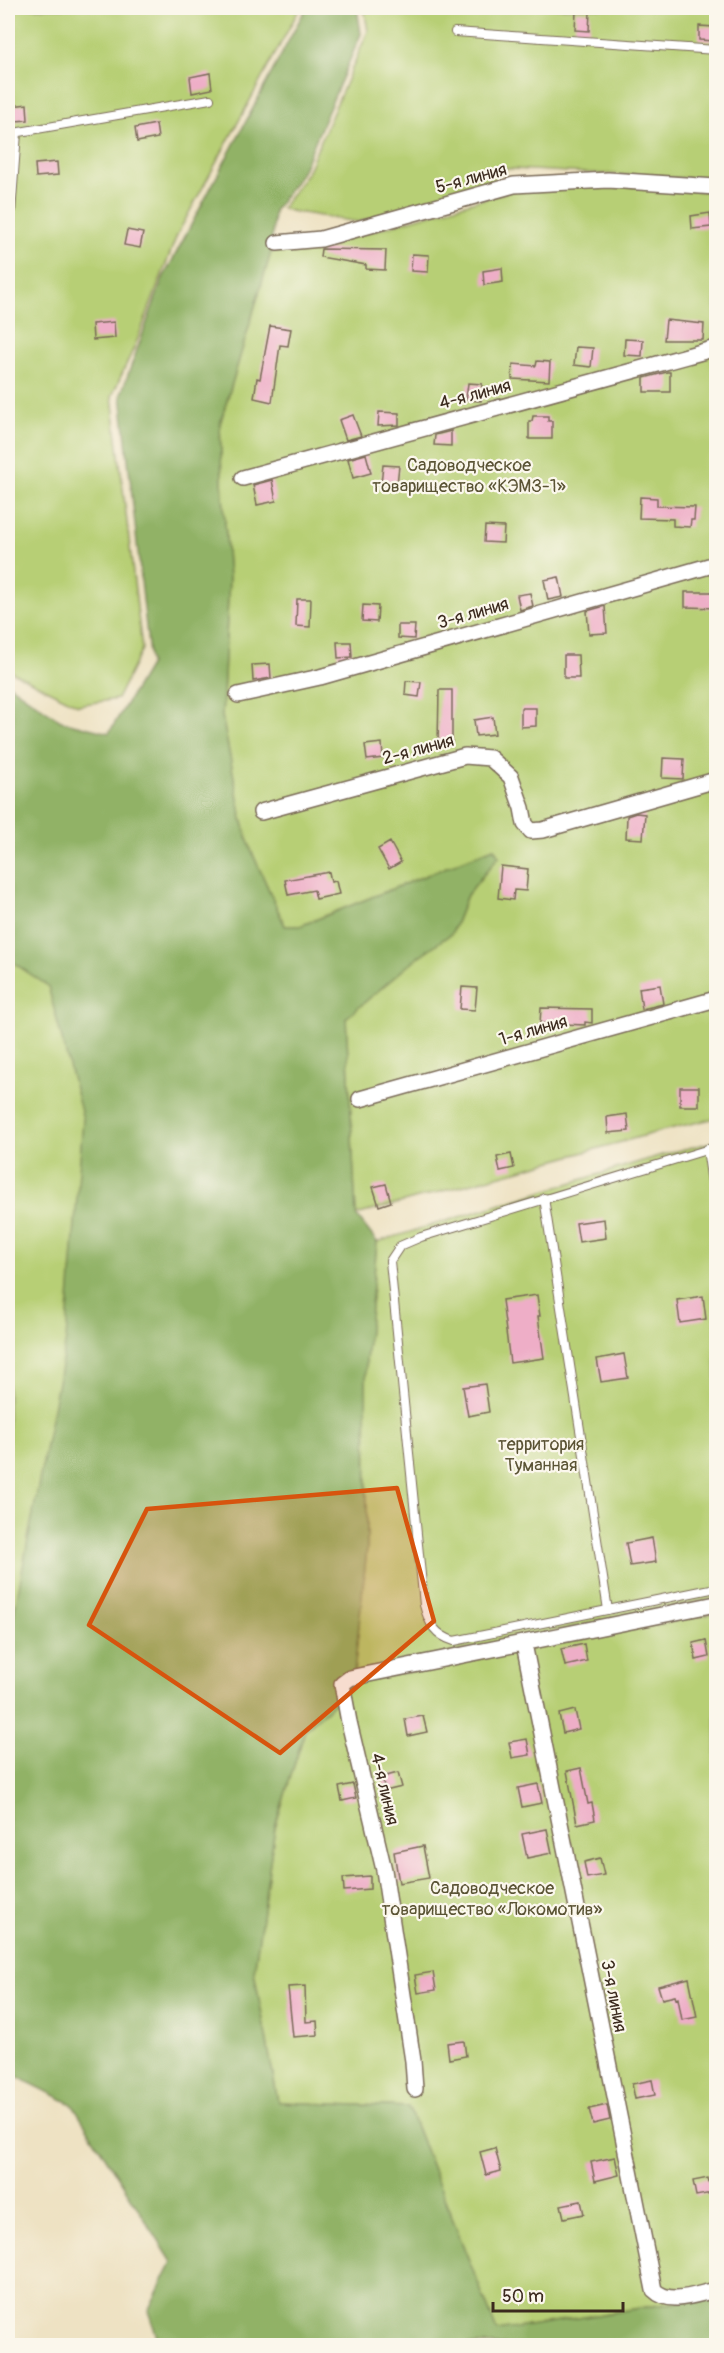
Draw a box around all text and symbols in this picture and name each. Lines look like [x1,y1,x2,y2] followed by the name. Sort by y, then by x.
[433,158,509,199] street label: 5-я линия
[437,374,514,415] street label: 4-я линия
[372,454,566,498] park label: Садоводческое товарищество «КЭМЗ-1»
[435,592,511,635] street label: 3-я линия
[380,729,456,770] street label: 2-я линия
[496,1010,570,1051] street label: 1-я линия
[498,1433,584,1477] park label: территория Туманная
[365,1751,404,1827] street label: 4-я линия
[382,1877,602,1921] park label: Садоводческое товарищество «Локомотив»
[595,1958,632,2034] street label: 3-я линия
[493,2275,624,2313] scale bar
[502,2285,544,2308] text: 50 m

